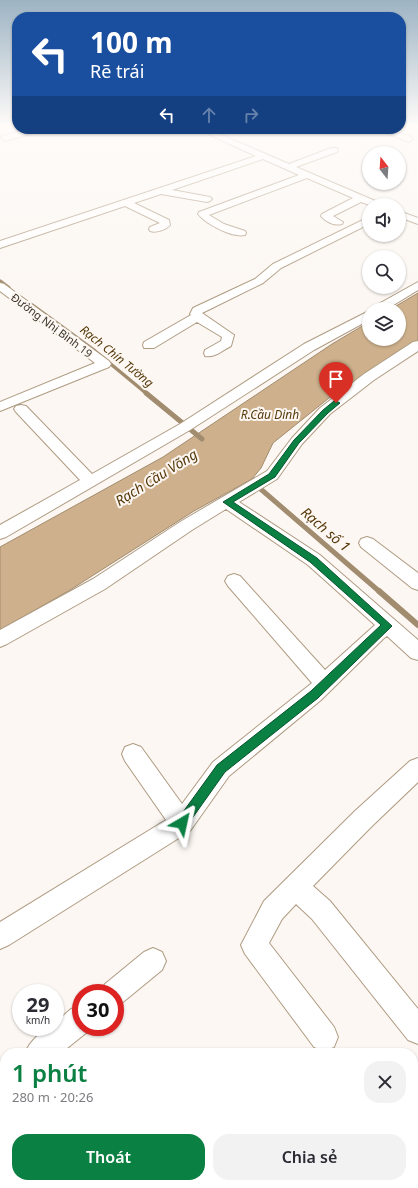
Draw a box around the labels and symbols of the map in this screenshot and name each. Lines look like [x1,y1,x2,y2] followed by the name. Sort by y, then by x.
[362,146,406,190] north arrow
[8,289,96,361] street label: Đường Nhị Bình 19
[77,321,157,391] water label: Rạch Chín Tường
[319,362,353,403] pin
[241,406,299,423] water label: R.Cầu Dinh
[111,444,201,510] water label: Rạch Cầu Võng
[297,502,355,556] water label: Rạch số 1
[161,802,203,844] position arrow
[72,984,124,1036] speed limit sign: 30

